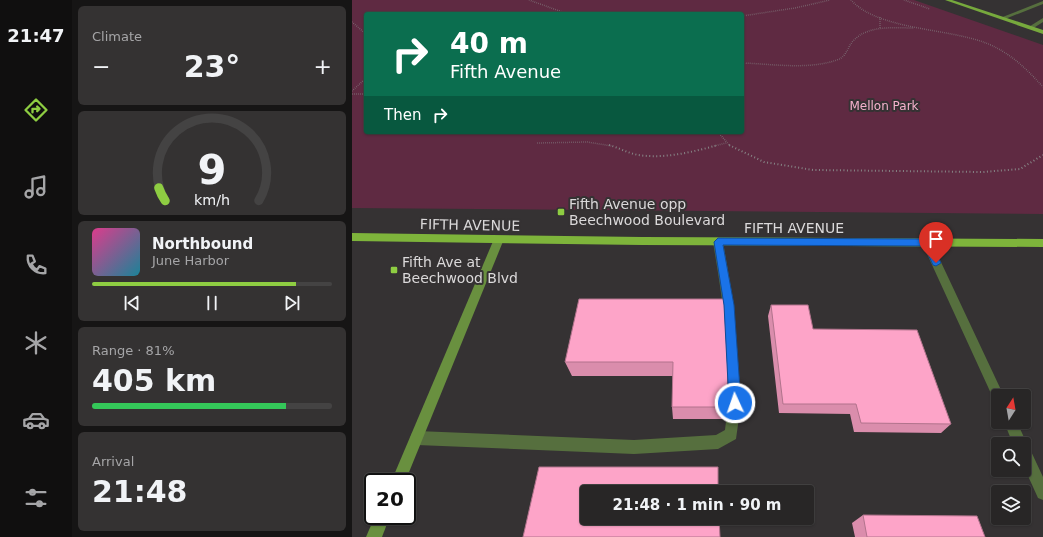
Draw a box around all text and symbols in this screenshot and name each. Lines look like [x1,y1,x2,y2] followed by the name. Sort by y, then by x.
[7,25,65,46] text: 21:47
[450,27,528,60] text: 40 m
[384,28,436,80] icon: right
[92,29,142,44] text: Climate
[184,49,240,84] text: 23°
[92,54,110,79] text: −
[314,54,332,79] text: +
[450,61,561,82] text: Fifth Avenue
[22,96,50,124] icon: directions
[849,99,919,113] park label: Mellon Park
[429,104,451,126] icon: right
[384,106,421,124] text: Then
[198,145,226,194] text: 9
[22,173,50,201] icon: music
[194,192,230,208] text: km/h
[569,196,725,228] place label: Fifth Avenue opp Beechwood Boulevard
[556,207,566,217] marker: Fifth Avenue opp Beechwood Boulevard
[420,216,520,234] street label: FIFTH AVENUE
[744,220,844,236] street label: FIFTH AVENUE
[919,222,953,263] pin
[925,228,947,250] icon: arrive
[152,235,253,253] text: Northbound
[22,251,50,279] icon: phone
[152,253,229,268] text: June Harbor
[402,254,518,286] place label: Fifth Ave at Beechwood Blvd
[389,265,399,275] marker: Fifth Ave at Beechwood Blvd
[121,292,143,314] icon: previous
[201,292,223,314] icon: pause
[281,292,303,314] icon: next
[22,329,50,357] icon: climate
[92,343,175,358] text: Range · 81%
[92,363,216,398] text: 405 km
[714,382,756,424] position arrow
[991,389,1031,429] north arrow
[991,389,1031,525] map controls
[22,406,50,434] icon: car
[991,437,1031,477] button: search
[92,454,134,469] text: Arrival
[364,473,416,525] speed limit sign: 20
[92,474,188,509] text: 21:48
[22,484,50,512] icon: filters
[991,485,1031,525] button: layers
[613,496,781,514] text: 21:48 · 1 min · 90 m

